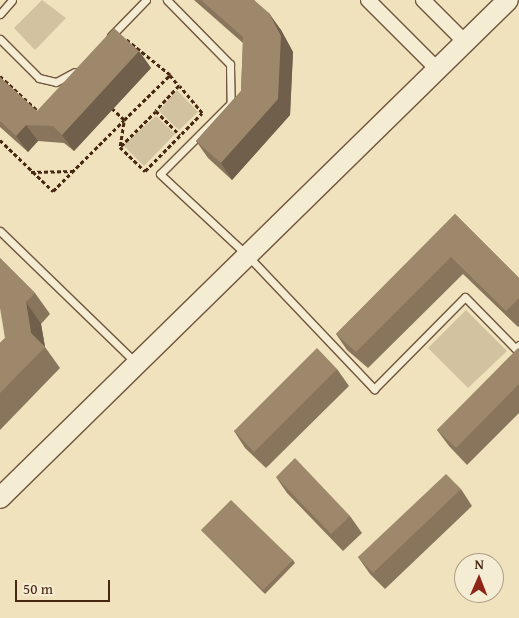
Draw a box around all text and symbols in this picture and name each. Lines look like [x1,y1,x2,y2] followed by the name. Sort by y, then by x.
[454,553,504,603] north arrow
[474,554,484,574] text: N
[18,570,112,602] scale bar
[23,578,53,599] text: 50 m

